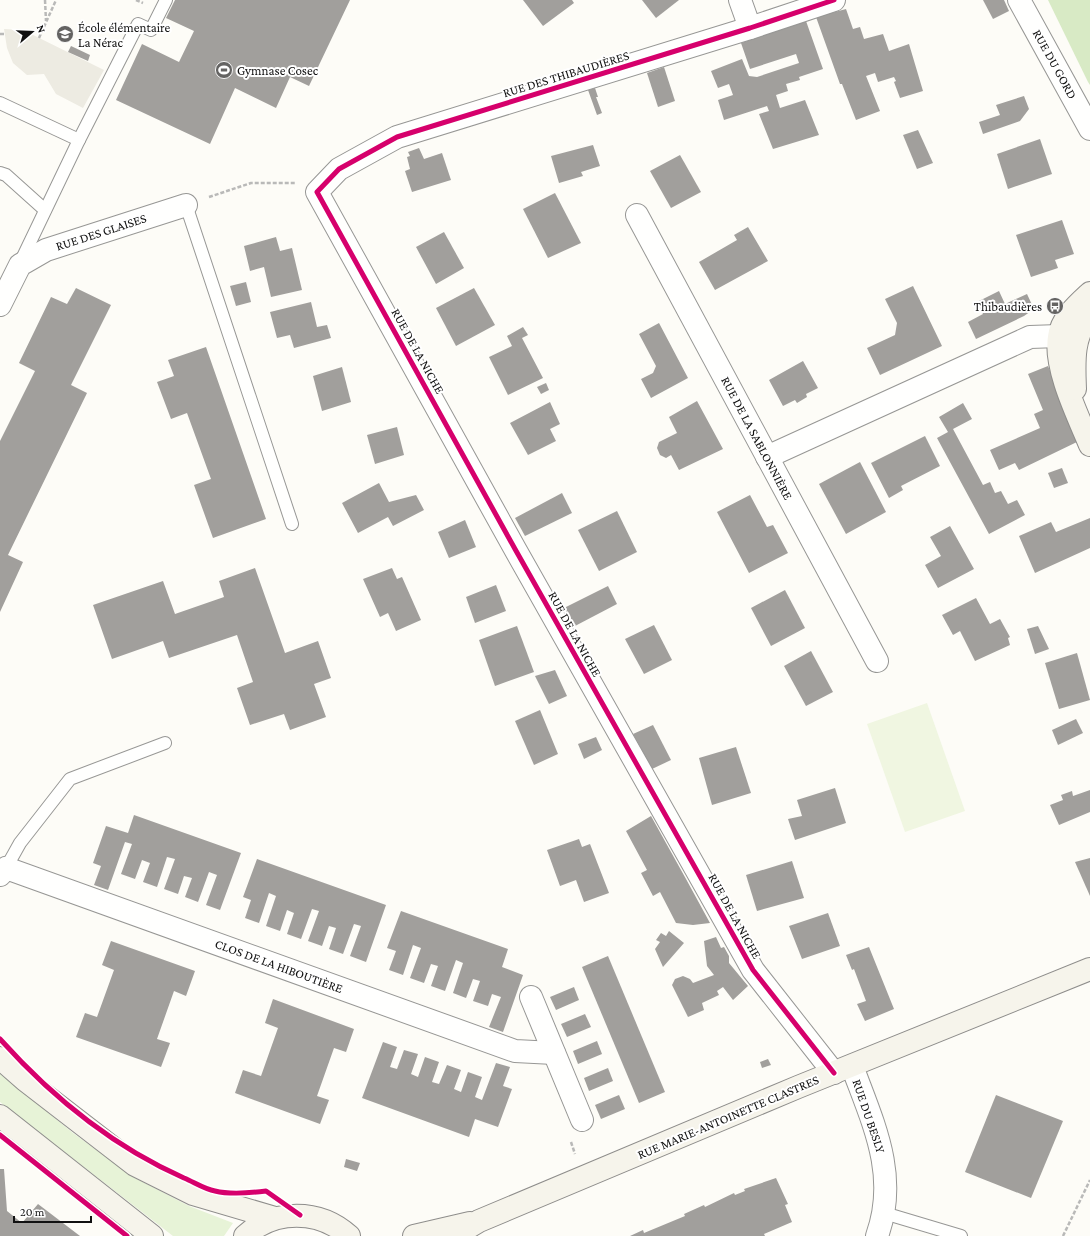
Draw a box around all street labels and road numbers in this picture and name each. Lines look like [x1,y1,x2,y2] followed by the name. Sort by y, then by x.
[1030,27,1080,101] street label: RUE DU GORD
[501,48,631,100] street label: RUE DES THIBAUDIÈRES
[54,210,148,254] street label: RUE DES GLAISES
[388,306,448,396] street label: RUE DE LA NICHE
[718,374,796,502] street label: RUE DE LA SABLONNIÈRE
[545,589,605,679] street label: RUE DE LA NICHE
[705,871,765,961] street label: RUE DE LA NICHE
[213,936,345,996] street label: CLOS DE LA HIBOUTIÈRE
[635,1072,821,1162] street label: RUE MARIE-ANTOINETTE CLASTRES
[849,1077,889,1155] street label: RUE DU BESLY

